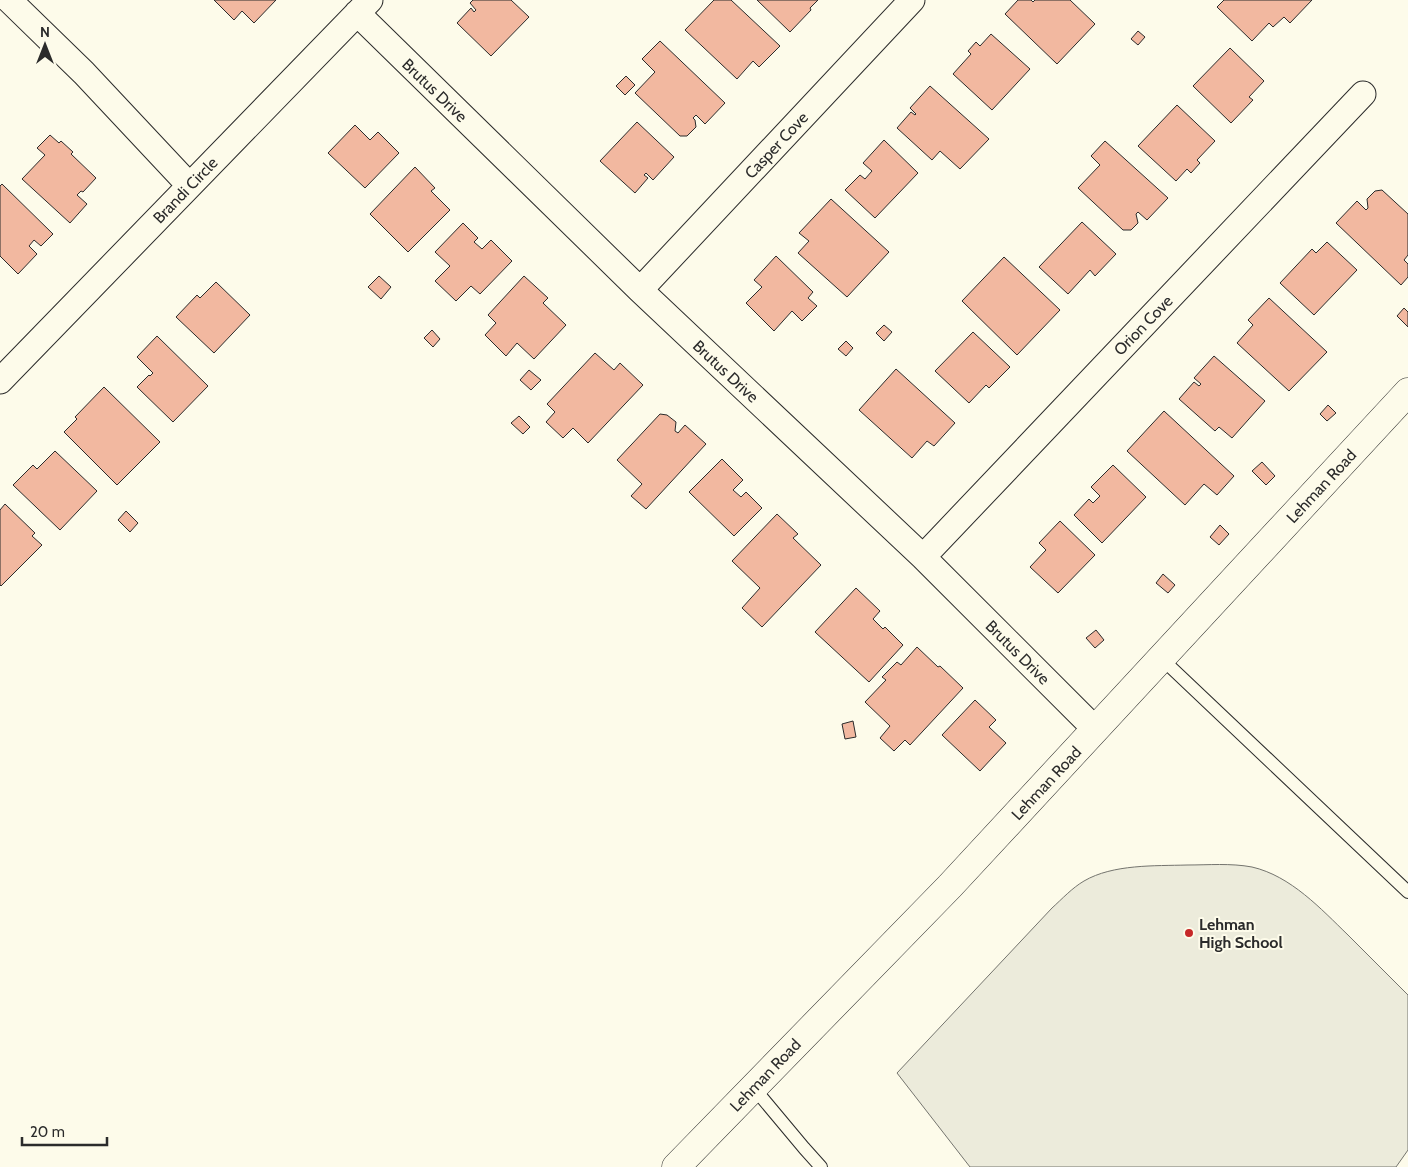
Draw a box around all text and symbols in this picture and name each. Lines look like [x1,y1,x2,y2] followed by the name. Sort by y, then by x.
[20,20,70,70] north arrow
[40,23,50,41] text: N
[398,55,471,126] street label: Brutus Drive
[741,108,812,183] street label: Casper Cove
[149,153,222,227] street label: Brandi Circle
[1110,291,1177,359] street label: Orion Cove
[689,336,762,407] street label: Brutus Drive
[1282,446,1360,527] street label: Lehman Road
[982,616,1054,688] street label: Brutus Drive
[1007,743,1085,824] street label: Lehman Road
[1199,915,1283,952] place label: Lehman High School
[1183,927,1195,939] marker: Lehman High School
[726,1035,805,1116] street label: Lehman Road
[22,1114,108,1146] scale bar
[30,1123,65,1141] text: 20 m

